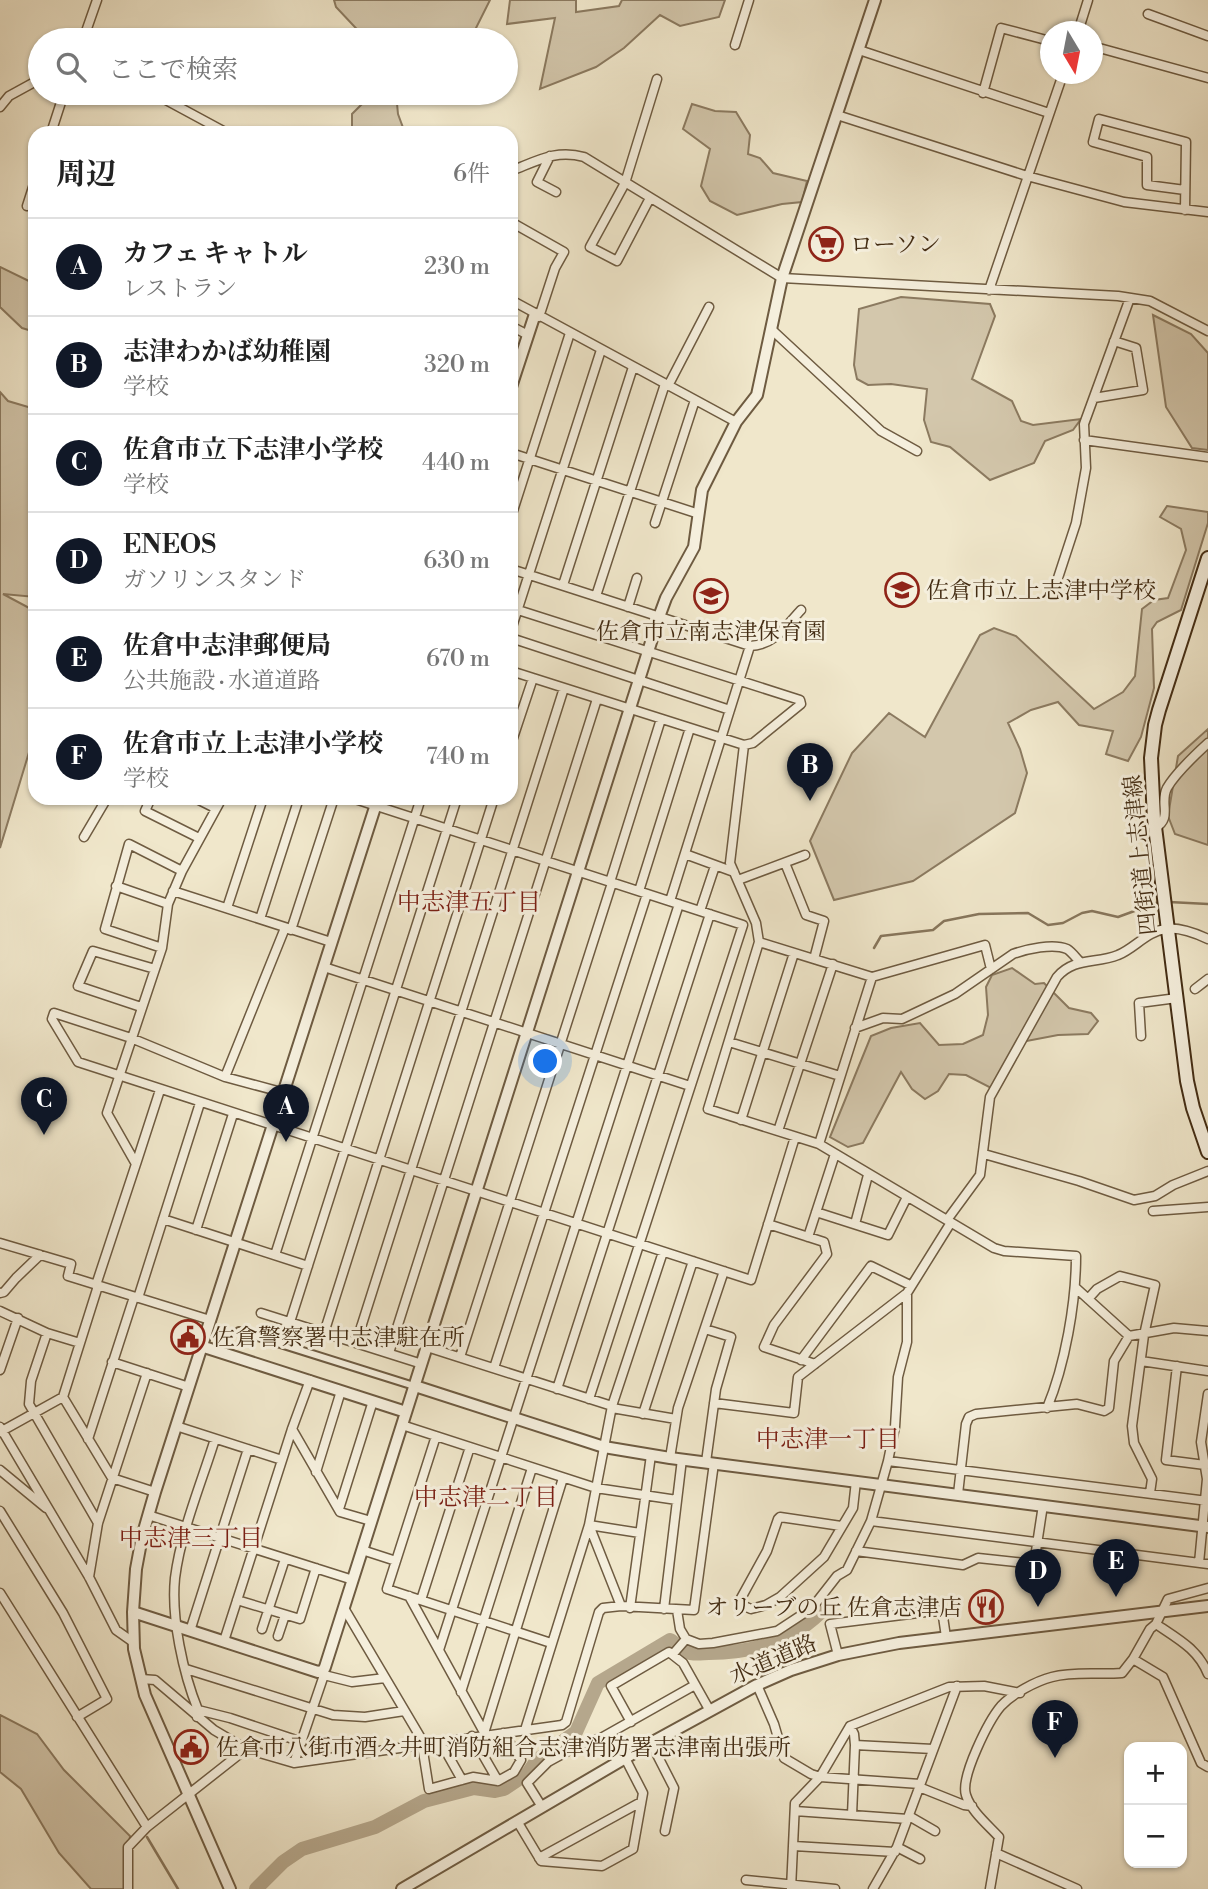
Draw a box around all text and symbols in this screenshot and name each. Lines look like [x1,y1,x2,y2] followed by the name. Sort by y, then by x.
[1040,21,1103,84] north arrow
[28,28,518,105] search box
[52,48,90,86] icon: search
[108,54,238,86] text: ここで検索
[56,156,116,194] text: 周辺
[453,160,490,188] text: 6件
[807,225,845,263] supermarket icon: ローソン
[850,231,941,259] place label: ローソン
[123,238,308,270] text: カフェ キャトル
[71,253,87,281] text: A
[424,253,490,281] text: 230 m
[123,275,237,303] text: レストラン
[123,336,331,368] text: 志津わかば幼稚園
[70,351,88,379] text: B
[424,351,490,379] text: 320 m
[123,373,169,401] text: 学校
[123,434,383,466] text: 佐倉市立下志津小学校
[71,449,87,477] text: C
[422,449,490,477] text: 440 m
[123,471,169,499] text: 学校
[123,529,216,561] text: ENEOS
[70,547,88,575] text: D
[423,547,490,575] text: 630 m
[123,566,306,594] text: ガソリンスタンド
[883,571,921,609] school or university icon: 佐倉市立上志津中学校
[692,577,730,615] school or university icon: 佐倉市立南志津保育園
[926,577,1156,605] place label: 佐倉市立上志津中学校
[596,618,826,646] place label: 佐倉市立南志津保育園
[123,630,331,662] text: 佐倉中志津郵便局
[71,645,87,673] text: E
[426,645,490,673] text: 670 m
[123,667,320,695] text: 公共施設 · 水道道路
[123,728,383,760] text: 佐倉市立上志津小学校
[71,743,87,771] text: F
[426,743,490,771] text: 740 m
[787,743,833,801] pin: B
[123,765,169,793] text: 学校
[1119,773,1163,936] street label: 四街道上志津線
[397,888,541,918] district label: 中志津五丁目
[528,1044,562,1078] your location
[21,1077,67,1135] pin: C
[263,1084,309,1142] pin: A
[169,1318,207,1356] public building icon: 佐倉警察署中志津駐在所
[212,1324,465,1352] place label: 佐倉警察署中志津駐在所
[756,1425,900,1455] district label: 中志津一丁目
[414,1483,558,1513] district label: 中志津二丁目
[119,1524,263,1554] district label: 中志津三丁目
[1093,1539,1139,1597] pin: E
[1015,1549,1061,1607] pin: D
[967,1588,1005,1626] restaurant icon: オリーブの丘 佐倉志津店
[705,1594,962,1622] place label: オリーブの丘 佐倉志津店
[726,1629,821,1691] street label: 水道道路
[1032,1700,1078,1758] pin: F
[172,1728,210,1766] public building icon: 佐倉市八街市酒々井町消防組合志津消防署志津南出張所
[216,1734,791,1762] place label: 佐倉市八街市酒々井町消防組合志津消防署志津南出張所
[1124,1742,1187,1868] map controls
[1124,1742,1187,1805] button: +
[1124,1805,1187,1868] button: −

